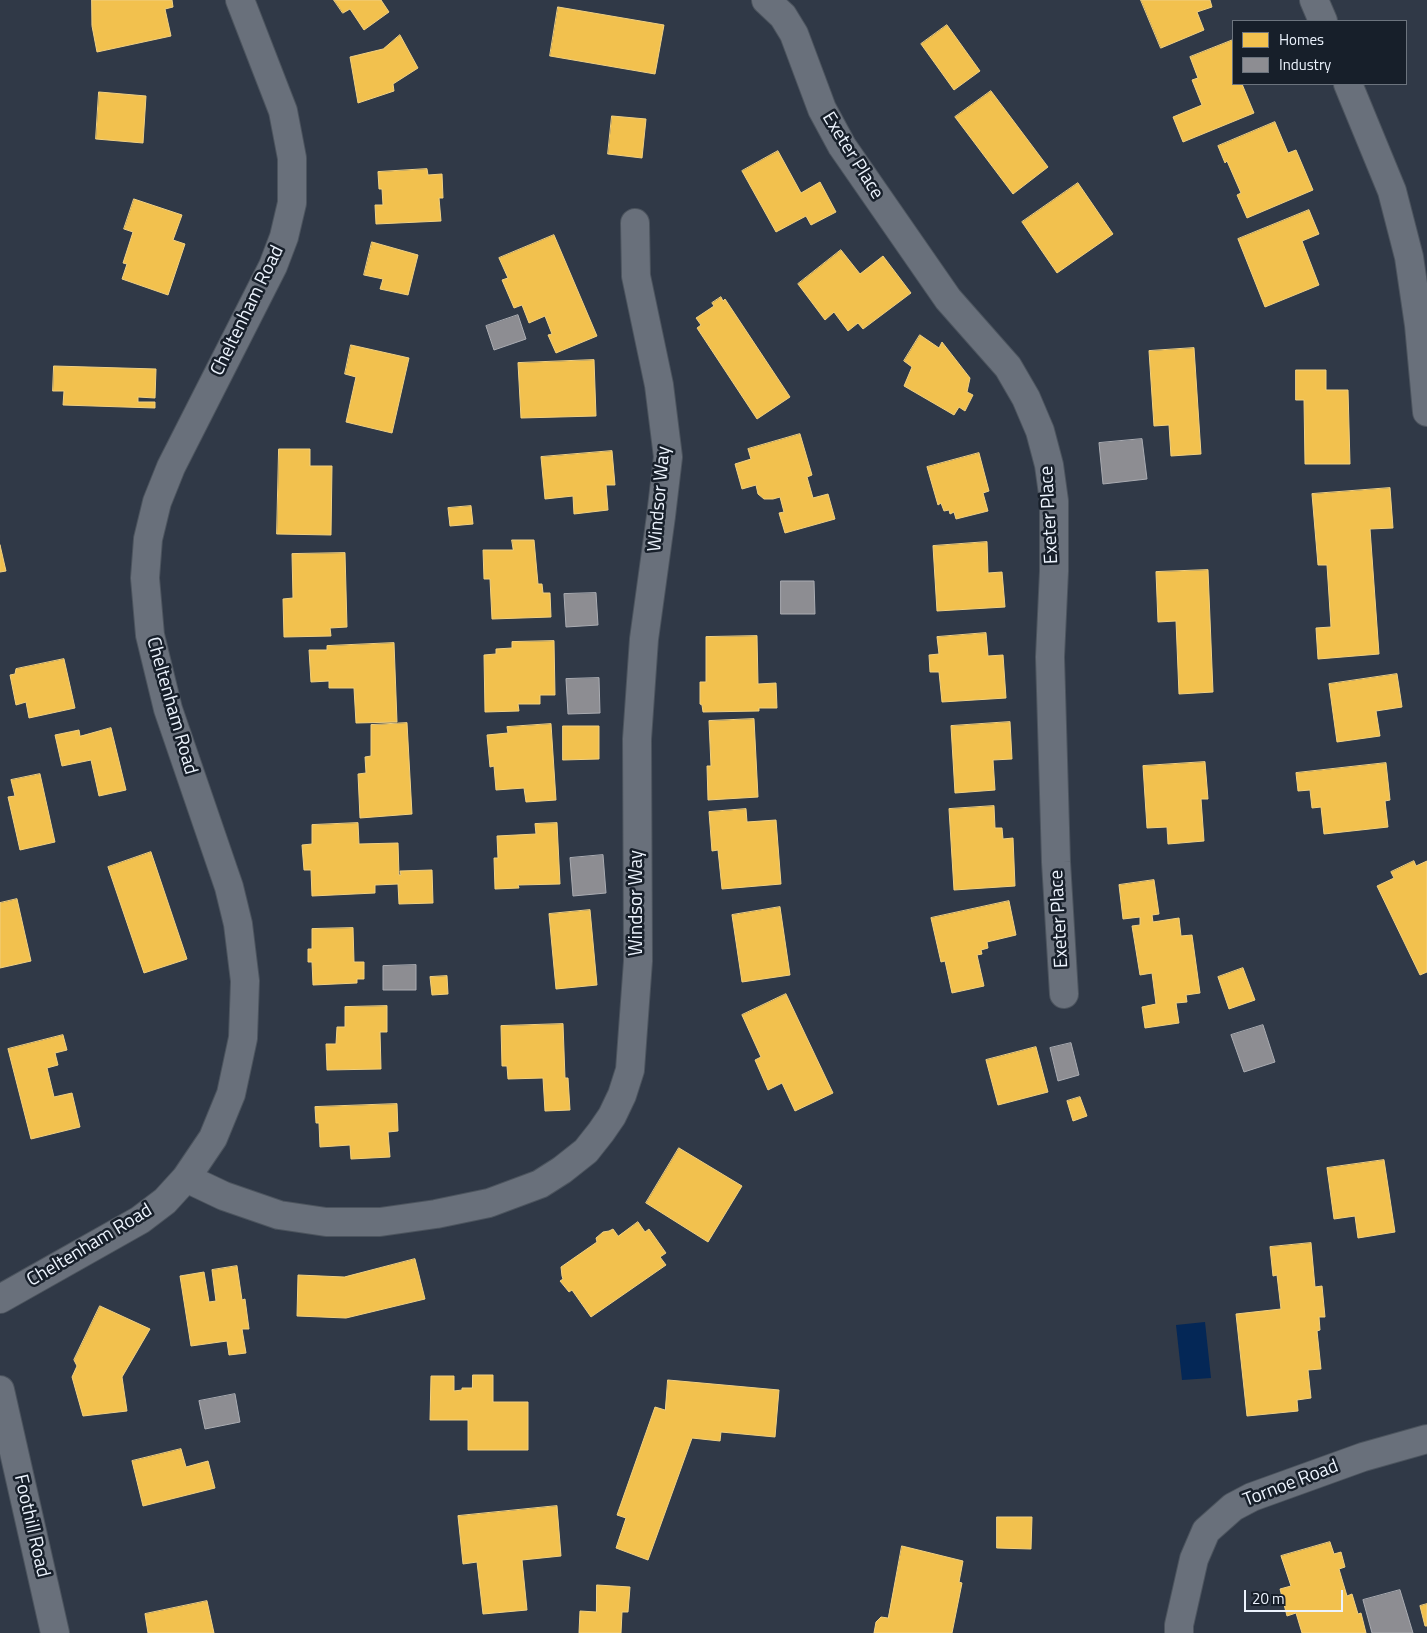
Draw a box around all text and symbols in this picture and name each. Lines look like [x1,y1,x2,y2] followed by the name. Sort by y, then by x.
[1232,20,1407,85] legend
[1279,28,1324,51] text: Homes
[1279,53,1331,76] text: Industry
[816,108,888,204] street label: Exeter Place
[207,242,289,380] street label: Cheltenham Road
[644,445,676,553] street label: Windsor Way
[1036,465,1064,565] street label: Exeter Place
[140,635,202,777] street label: Cheltenham Road
[626,850,648,956] street label: Windsor Way
[1046,869,1074,969] street label: Exeter Place
[23,1200,157,1292] street label: Cheltenham Road
[1240,1455,1342,1513] street label: Tornoe Road
[8,1472,54,1580] street label: Foothill Road
[1247,1580,1346,1612] scale bar
[1252,1587,1285,1610] text: 20 m

